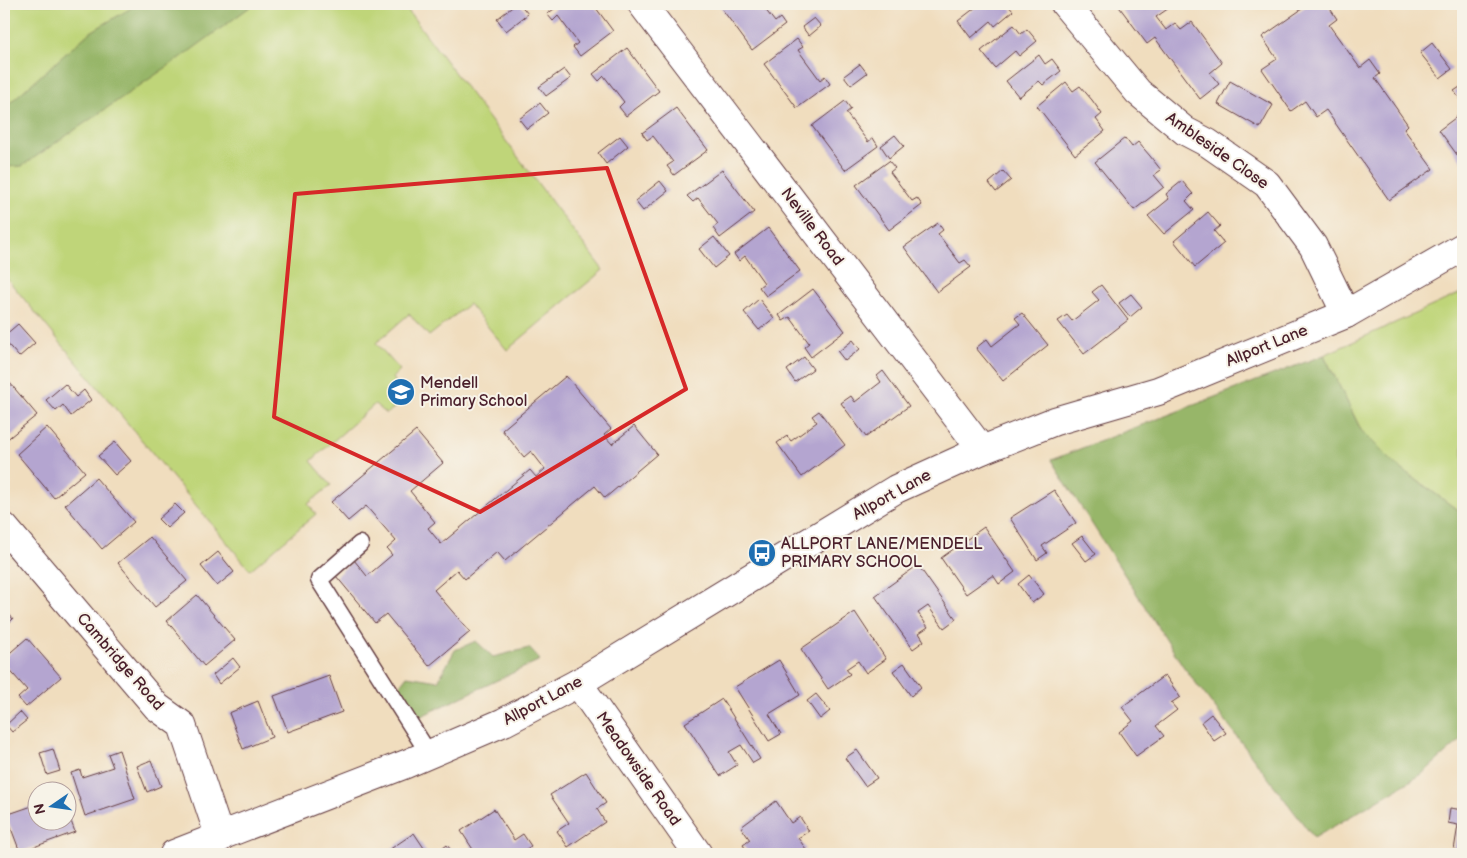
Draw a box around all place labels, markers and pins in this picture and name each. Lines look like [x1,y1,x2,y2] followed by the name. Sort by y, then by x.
[420,374,527,411] place label: Mendell Primary School
[386,377,416,407] school or university icon: Mendell Primary School
[781,535,983,572] place label: ALLPORT LANE/MENDELL PRIMARY SCHOOL
[747,538,777,568] bus stop icon: ALLPORT LANE/MENDELL PRIMARY SCHOOL

